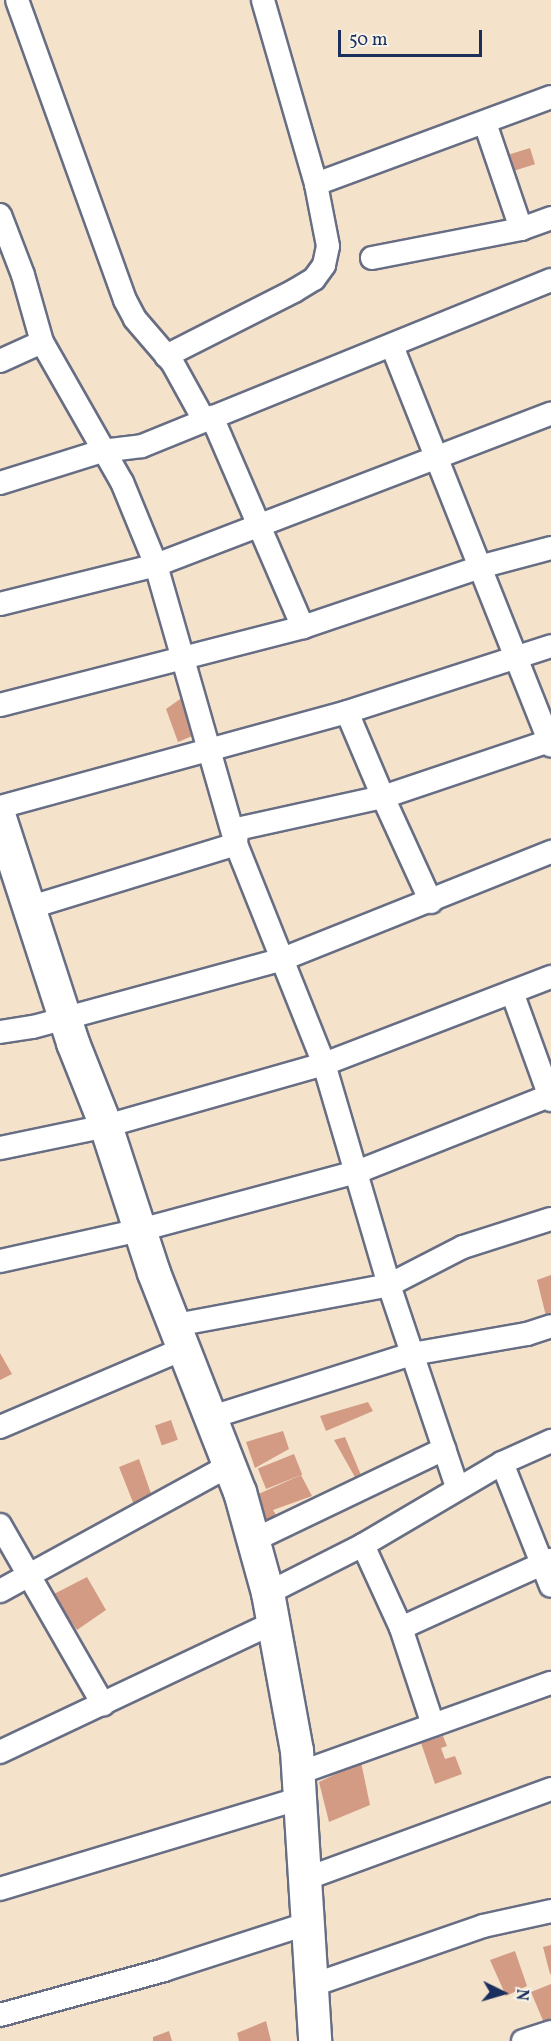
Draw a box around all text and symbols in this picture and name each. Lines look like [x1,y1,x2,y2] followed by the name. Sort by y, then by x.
[341,18,485,56] scale bar
[349,28,388,53] text: 50 m
[473,1963,533,2023] north arrow
[509,1988,532,2001] text: N

